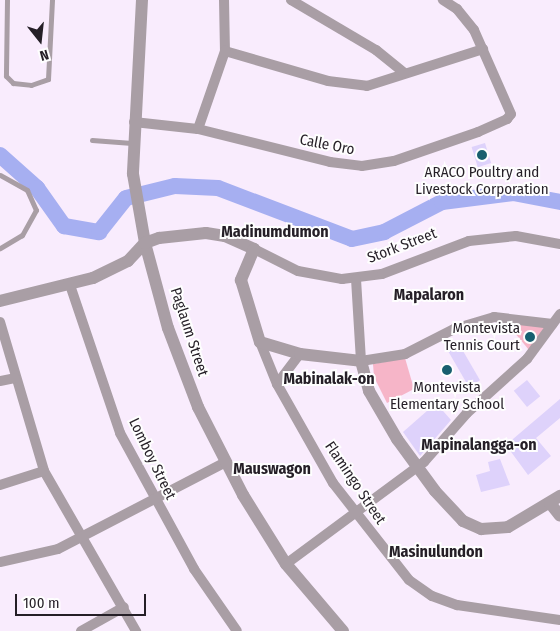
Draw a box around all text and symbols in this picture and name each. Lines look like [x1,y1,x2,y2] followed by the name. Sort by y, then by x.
[15,15,65,65] north arrow
[38,46,51,64] text: N
[298,131,356,159] street label: Calle Oro
[476,149,488,161] marker: ARACO Poultry and Livestock Corporation
[415,163,549,198] place label: ARACO Poultry and Livestock Corporation
[221,222,329,242] district label: Madinumdumon
[365,225,439,267] street label: Stork Street
[166,285,212,379] street label: Paglaum Street
[394,285,464,305] district label: Mapalaron
[444,319,520,354] place label: Montevista Tennis Court
[524,331,536,343] marker: Montevista Tennis Court
[441,364,453,376] marker: Montevista Elementary School
[283,369,375,389] district label: Mabinalak-on
[390,378,504,413] place label: Montevista Elementary School
[124,415,180,503] street label: Lomboy Street
[421,435,537,455] district label: Mapinalangga-on
[321,438,389,528] street label: Flamingo Street
[233,459,311,479] district label: Mauswagon
[389,542,483,562] district label: Masinulundon
[18,584,149,616] scale bar
[23,594,60,612] text: 100 m

